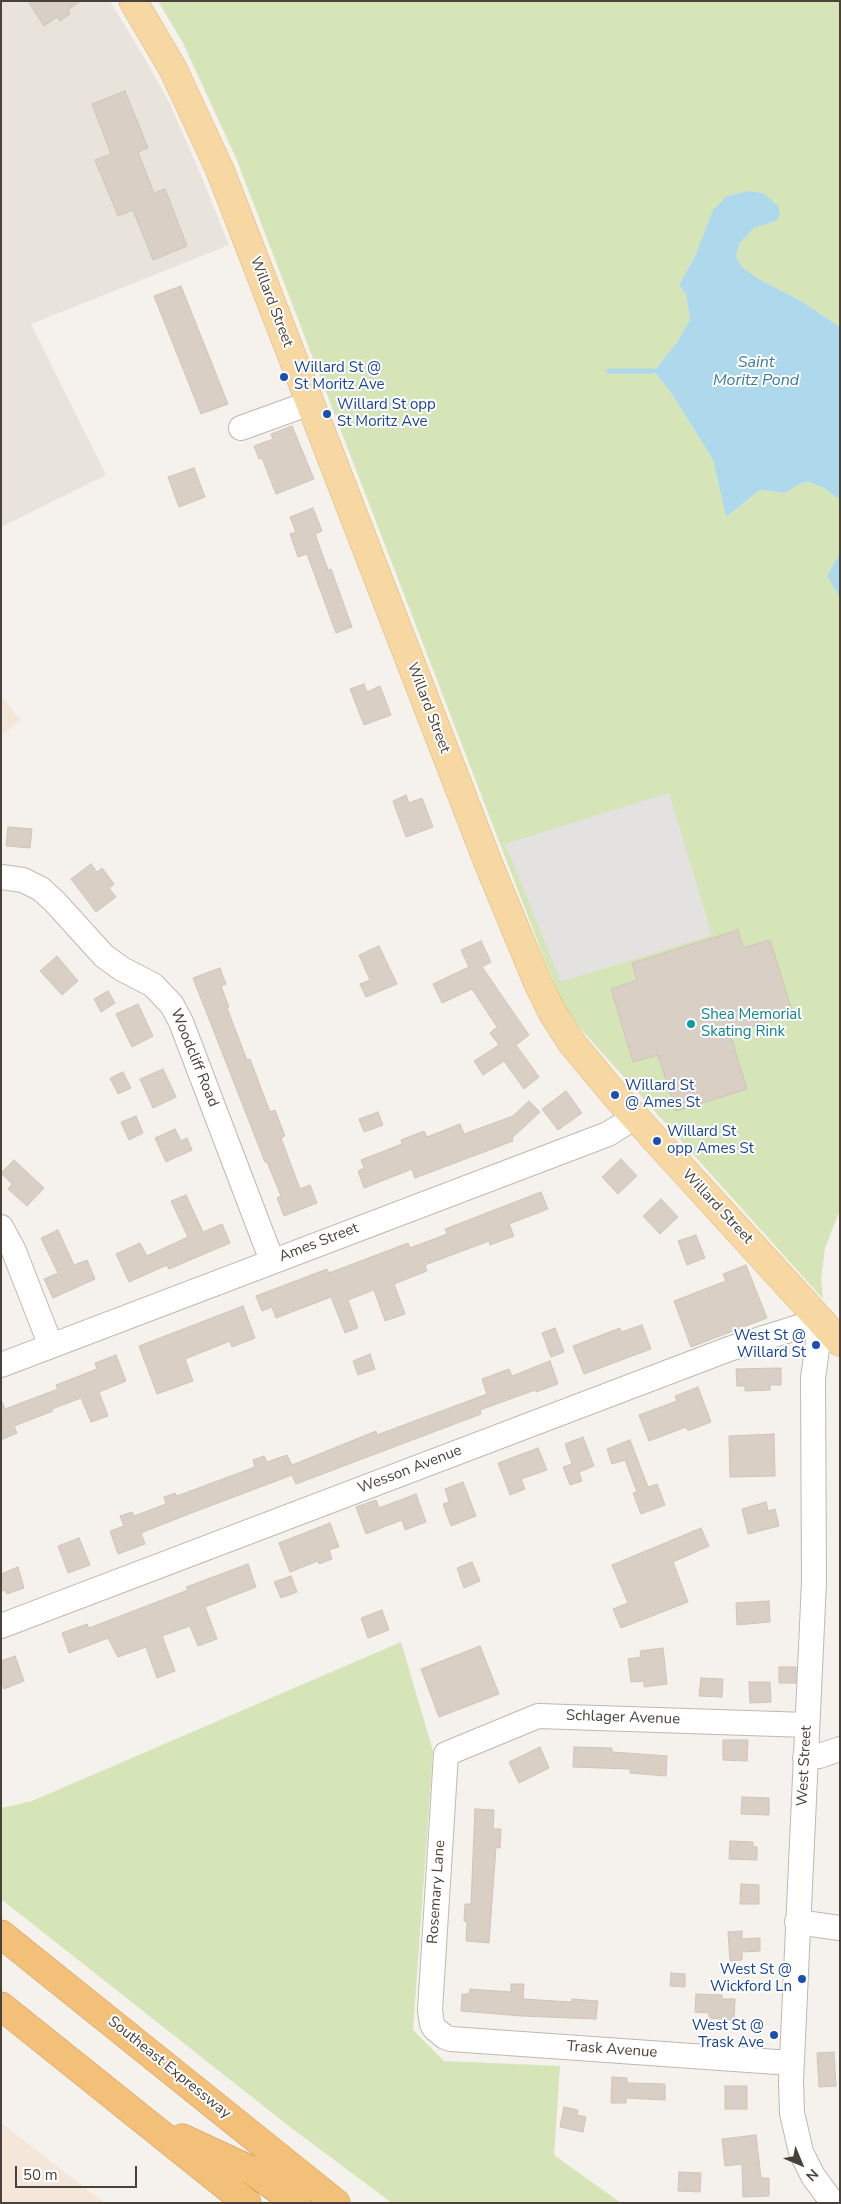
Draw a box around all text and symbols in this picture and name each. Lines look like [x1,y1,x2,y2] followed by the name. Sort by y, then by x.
[245,254,297,350] street label: Willard Street
[713,353,799,391] water label: Saint Moritz Pond
[294,359,385,394] place label: Willard St @ St Moritz Ave
[278,371,290,383] marker: Willard St @ St Moritz Ave
[337,396,436,431] place label: Willard St opp St Moritz Ave
[321,408,333,420] marker: Willard St opp St Moritz Ave
[402,660,454,756] street label: Willard Street
[166,1006,222,1110] street label: Woodcliff Road
[701,1006,802,1041] place label: Shea Memorial Skating Rink
[685,1018,697,1030] marker: Shea Memorial Skating Rink
[625,1077,700,1112] place label: Willard St @ Ames St
[609,1089,621,1101] marker: Willard St @ Ames St
[667,1123,754,1158] place label: Willard St opp Ames St
[651,1135,663,1147] marker: Willard St opp Ames St
[678,1166,756,1248] street label: Willard Street
[277,1220,361,1266] street label: Ames Street
[734,1327,806,1362] place label: West St @ Willard St
[810,1339,822,1351] marker: West St @ Willard St
[356,1442,464,1498] street label: Wesson Avenue
[566,1707,680,1729] street label: Schlager Avenue
[794,1725,816,1807] street label: West Street
[424,1839,450,1945] street label: Rosemary Lane
[710,1961,792,1996] place label: West St @ Wickford Ln
[796,1973,808,1985] marker: West St @ Wickford Ln
[104,2013,234,2123] street label: Southeast Expressway
[692,2017,764,2052] place label: West St @ Trask Ave
[768,2029,780,2041] marker: West St @ Trask Ave
[566,2038,658,2062] street label: Trask Avenue
[776,2139,826,2189] north arrow
[18,2156,140,2188] scale bar
[23,2165,58,2185] text: 50 m
[802,2165,822,2185] text: N

